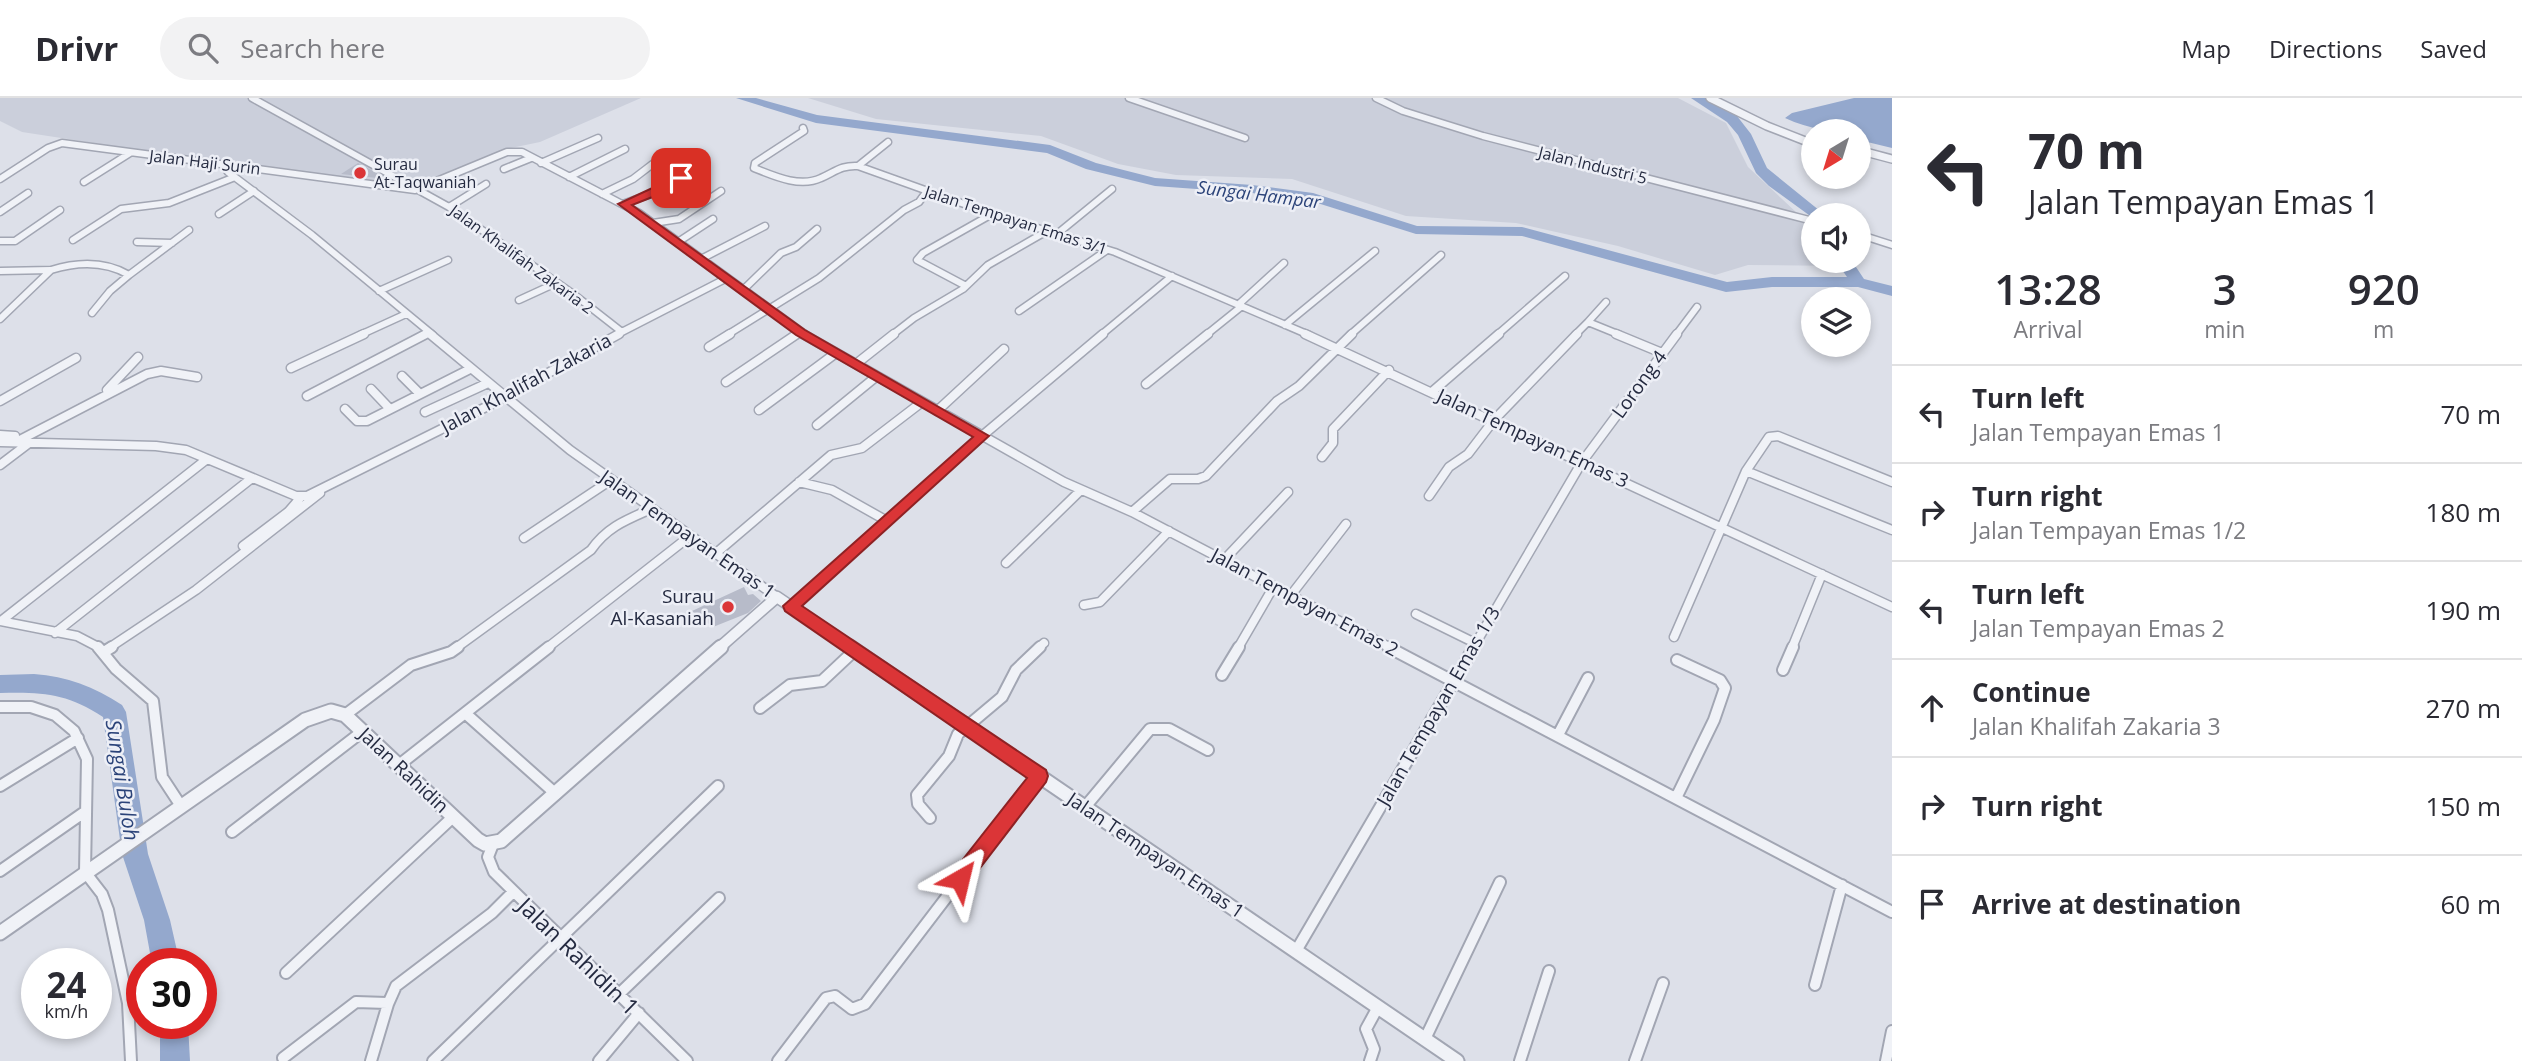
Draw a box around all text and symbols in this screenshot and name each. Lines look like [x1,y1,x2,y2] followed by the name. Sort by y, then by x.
[160,17,650,80] search box
[35,26,118,71] text: Drivr
[184,29,222,67] icon: search
[240,30,385,66] text: Search here
[2181,32,2231,65] text: Map
[2269,32,2382,65] text: Directions
[2420,32,2487,65] text: Saved
[2028,117,2145,183] text: 70 m
[1801,119,1871,189] north arrow
[1801,119,1871,357] map controls
[1913,126,2004,217] icon: left
[1534,140,1650,189] street label: Jalan Industri 5
[146,144,262,180] street label: Jalan Haji Surin
[651,148,711,208] pin
[374,153,476,193] place label: Surau At-Taqwaniah
[662,159,700,197] icon: arrive
[352,165,368,181] marker: Surau At-Taqwaniah
[1196,175,1323,214] water label: Sungai Hampar
[920,179,1110,260] street label: Jalan Tempayan Emas 3/1
[2028,180,2380,223] text: Jalan Tempayan Emas 1
[444,198,598,319] street label: Jalan Khalifah Zakaria 2
[1801,203,1871,273] button: sound
[1994,260,2102,317] text: 13:28
[2213,260,2237,317] text: 3
[2348,260,2420,317] text: 920
[1801,287,1871,357] button: layers
[2013,313,2083,345] text: Arrival
[2204,313,2245,345] text: min
[2373,313,2394,345] text: m
[434,327,616,440] street label: Jalan Khalifah Zakaria
[1605,345,1673,423] street label: Lorong 4
[1972,380,2084,416] text: Turn left
[1431,381,1633,494] street label: Jalan Tempayan Emas 3
[1913,395,1951,433] icon: left
[2440,396,2501,432] text: 70 m
[1972,416,2225,448] text: Jalan Tempayan Emas 1
[593,462,781,605] street label: Jalan Tempayan Emas 1
[1972,478,2103,514] text: Turn right
[1913,493,1951,531] icon: right
[2426,494,2501,530] text: 180 m
[1972,514,2246,546] text: Jalan Tempayan Emas 1/2
[1205,541,1403,662] street label: Jalan Tempayan Emas 2
[1972,576,2084,612] text: Turn left
[611,583,714,631] place label: Surau Al-Kasaniah
[1913,591,1951,629] icon: left
[2426,592,2501,628] text: 190 m
[720,599,736,615] marker: Surau Al-Kasaniah
[1369,601,1506,812] street label: Jalan Tempayan Emas 1/3
[1972,612,2225,644] text: Jalan Tempayan Emas 2
[1972,674,2091,710] text: Continue
[1913,689,1951,727] icon: ahead
[2426,690,2501,726] text: 270 m
[1972,710,2221,742] text: Jalan Khalifah Zakaria 3
[100,717,146,843] water label: Sungai Buloh
[352,720,455,819] street label: Jalan Rahidin
[1061,785,1250,924] street label: Jalan Tempayan Emas 1
[1913,787,1951,825] icon: right
[1972,788,2103,824] text: Turn right
[2426,788,2501,824] text: 150 m
[923,842,997,916] position arrow
[1913,885,1951,923] icon: arrive
[1972,886,2241,922] text: Arrive at destination
[2440,886,2501,922] text: 60 m
[510,888,647,1022] street label: Jalan Rahidin 1
[126,948,217,1039] speed limit sign: 30
[46,961,87,1008] text: 24
[45,999,88,1023] text: km/h

